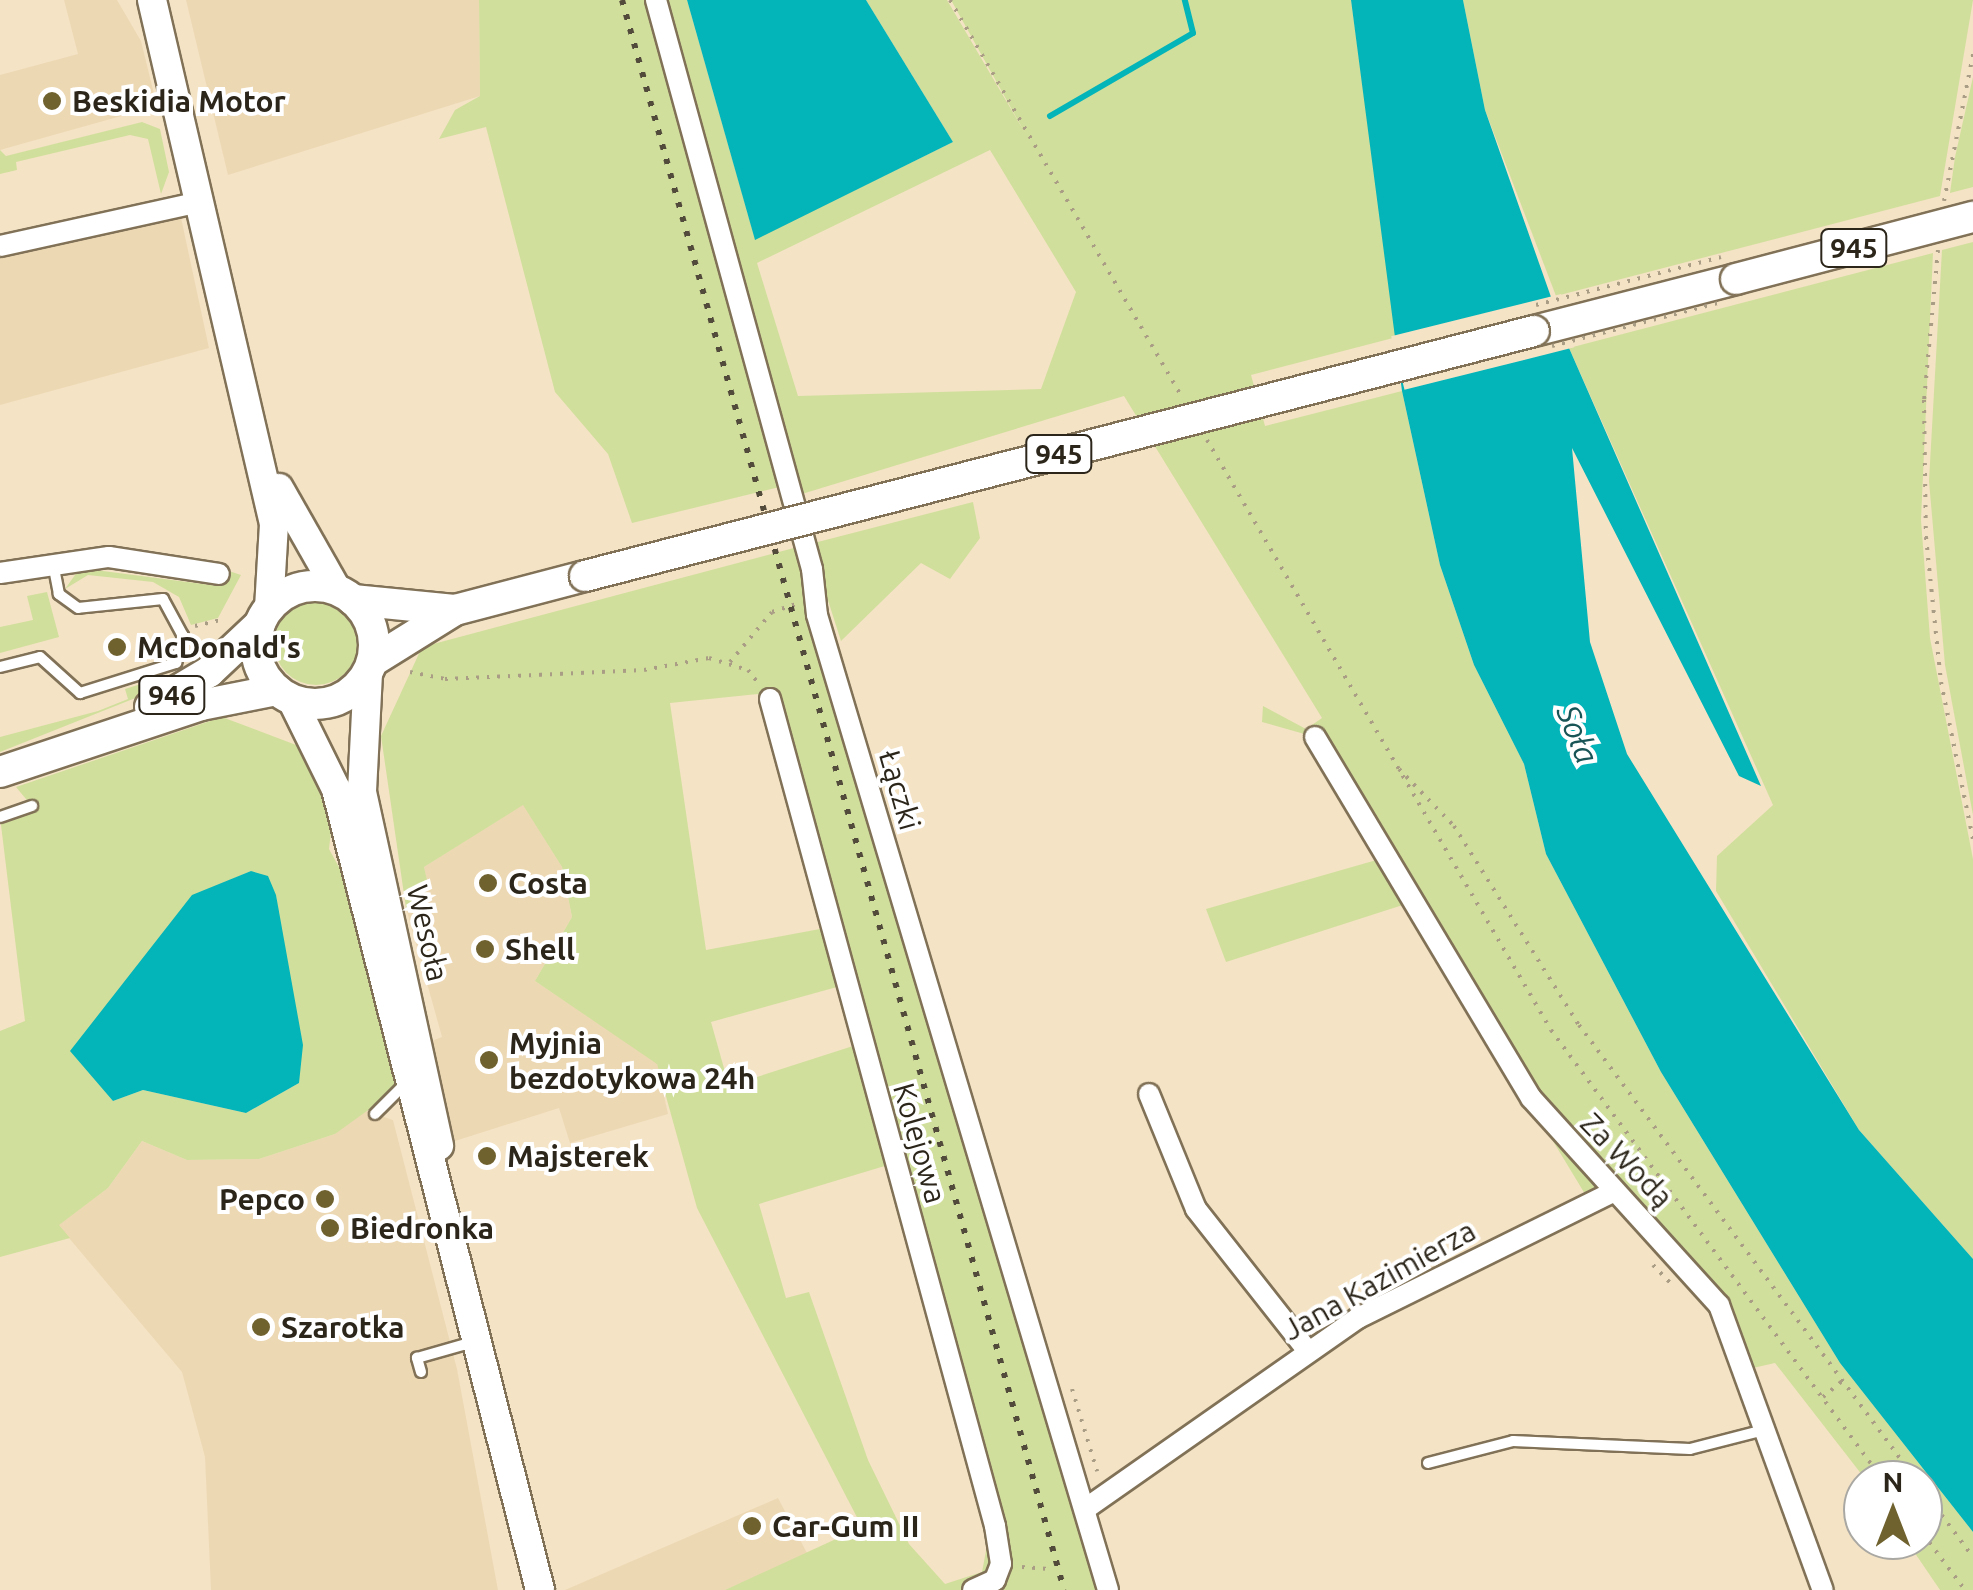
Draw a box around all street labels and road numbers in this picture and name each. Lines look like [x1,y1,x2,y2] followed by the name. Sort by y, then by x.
[1819,225,1889,271] road number: 945
[1024,431,1094,477] road number: 945
[137,672,207,718] road number: 946
[871,746,929,834] street label: Łączki
[399,881,457,985] street label: Wesoła
[886,1079,954,1207] street label: Kolejowa
[1573,1105,1681,1215] street label: Za Wodą
[1276,1212,1482,1348] street label: Jana Kazimierza

